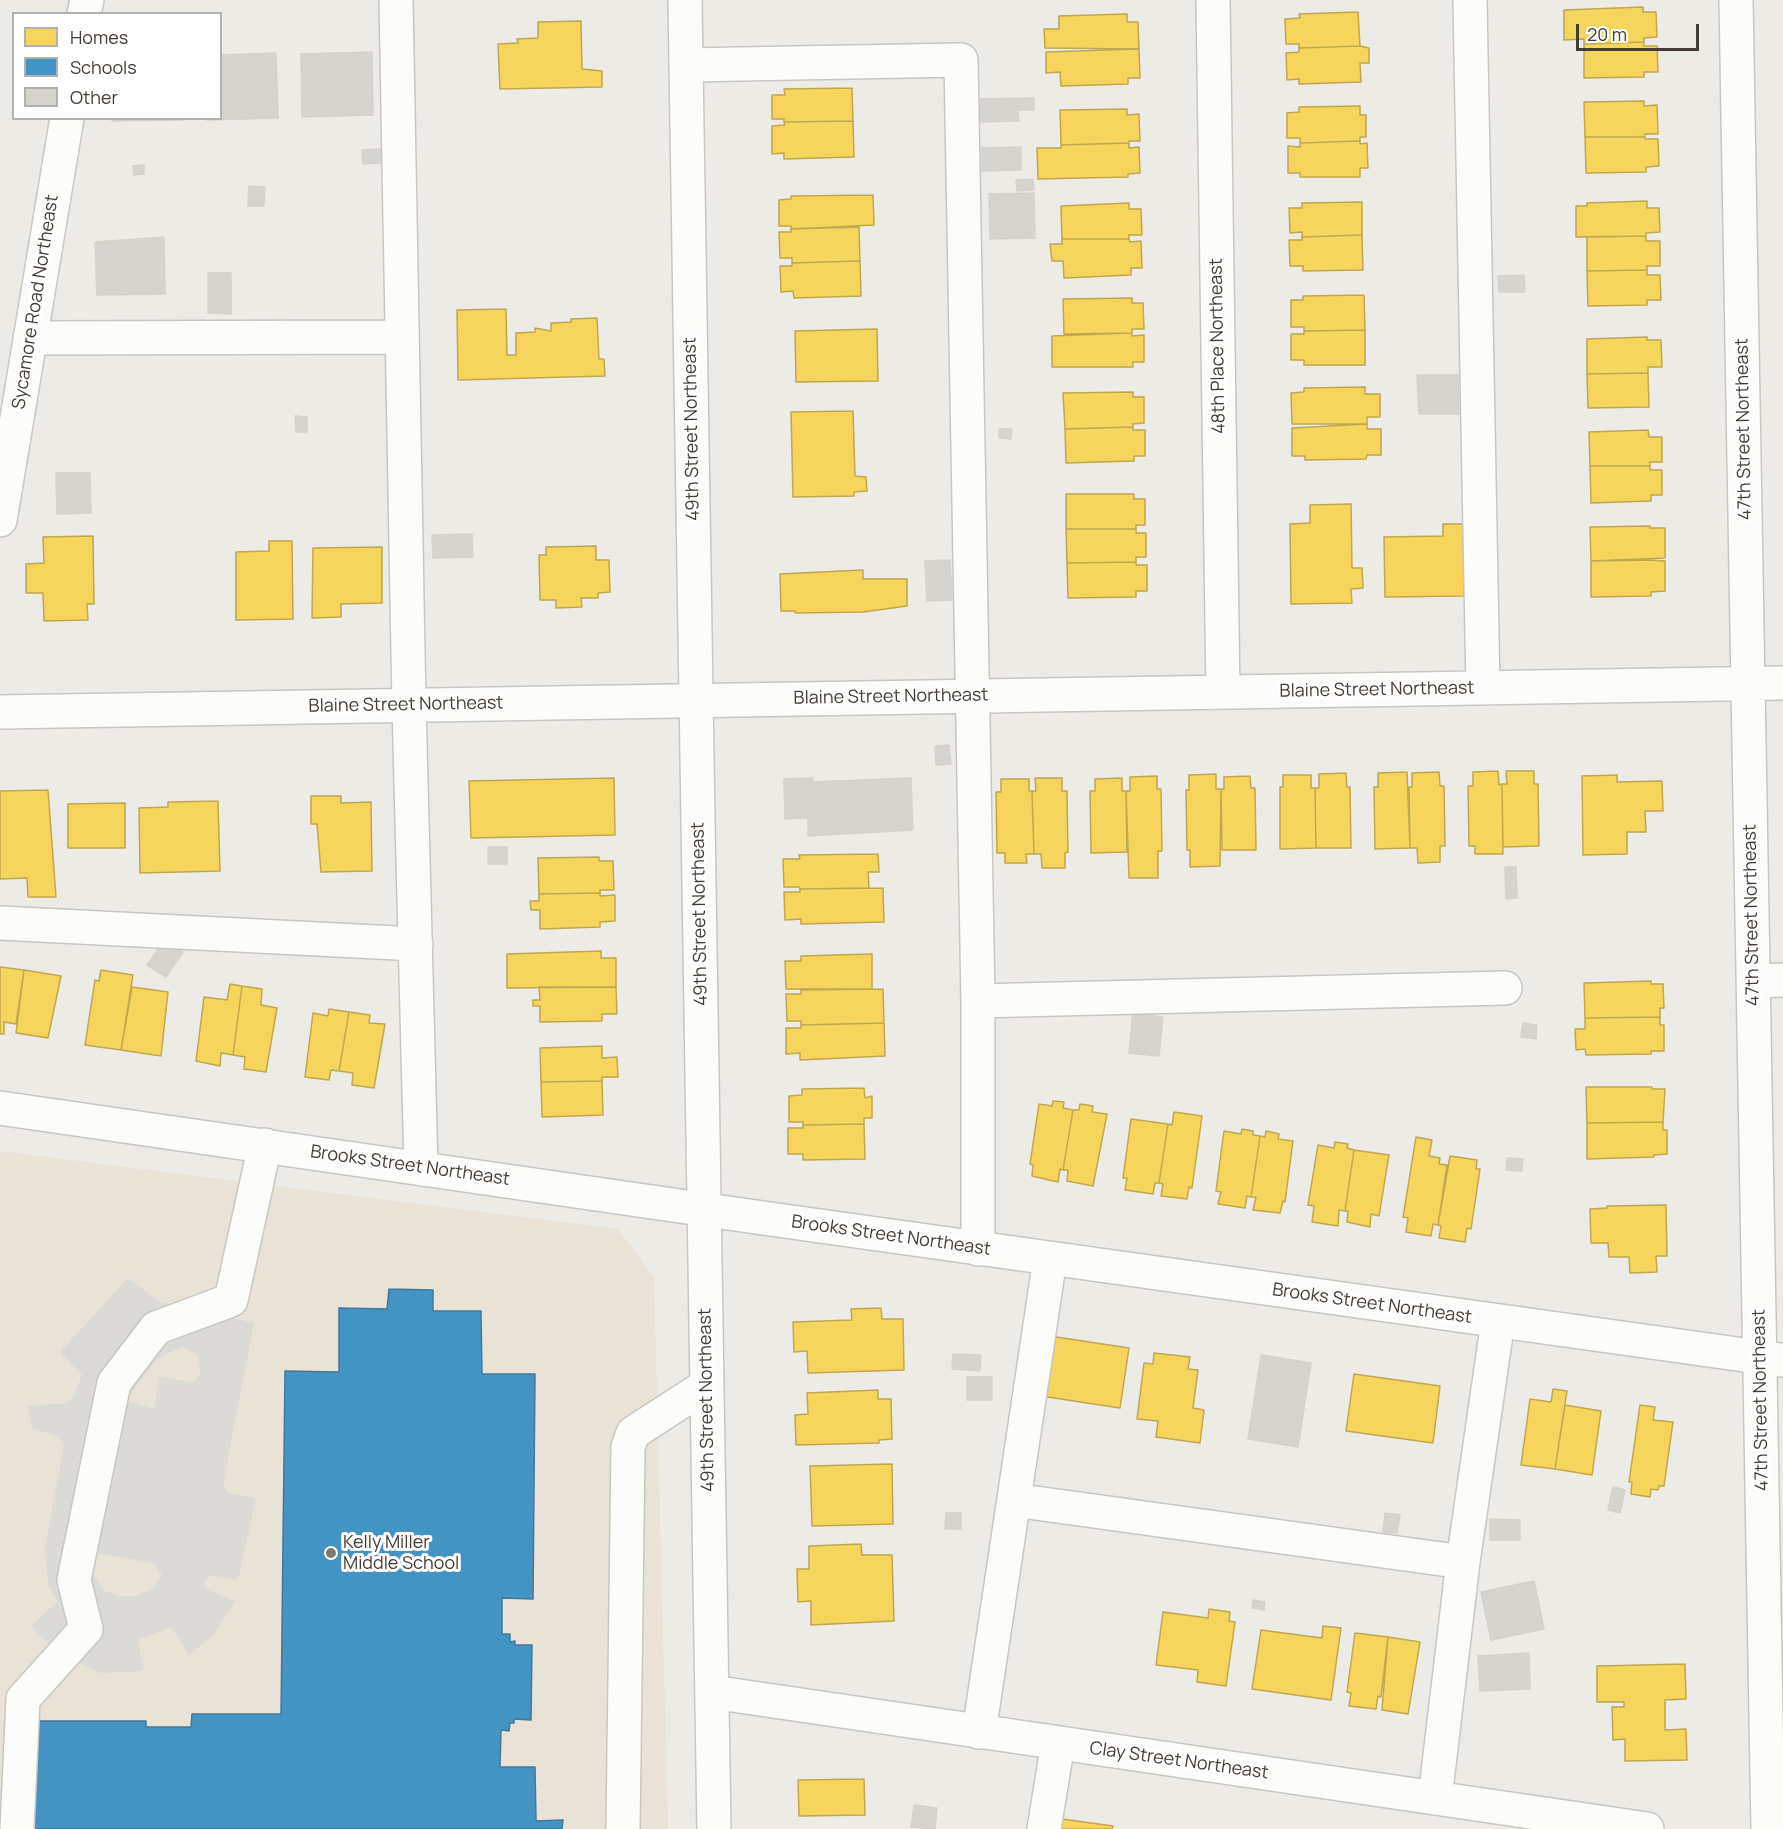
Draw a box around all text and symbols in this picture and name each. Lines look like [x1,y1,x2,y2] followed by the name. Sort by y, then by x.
[12,12,222,120] legend
[1579,12,1702,50] scale bar
[1587,22,1627,46] text: 20 m
[70,25,128,49] text: Homes
[70,55,137,79] text: Schools
[70,85,118,109] text: Other
[8,193,64,411] street label: Sycamore Road Northeast
[1206,258,1230,434] street label: 48th Place Northeast
[680,337,704,521] street label: 49th Street Northeast
[1732,338,1756,520] street label: 47th Street Northeast
[1279,677,1475,703] street label: Blaine Street Northeast
[793,684,989,710] street label: Blaine Street Northeast
[308,692,504,718] street label: Blaine Street Northeast
[688,822,712,1006] street label: 49th Street Northeast
[1740,824,1764,1006] street label: 47th Street Northeast
[309,1141,511,1191] street label: Brooks Street Northeast
[790,1211,992,1261] street label: Brooks Street Northeast
[1271,1279,1473,1329] street label: Brooks Street Northeast
[695,1308,719,1492] street label: 49th Street Northeast
[1749,1309,1773,1491] street label: 47th Street Northeast
[343,1532,459,1574] place label: Kelly Miller Middle School
[324,1546,338,1560] marker: Kelly Miller Middle School
[1088,1738,1270,1784] street label: Clay Street Northeast

